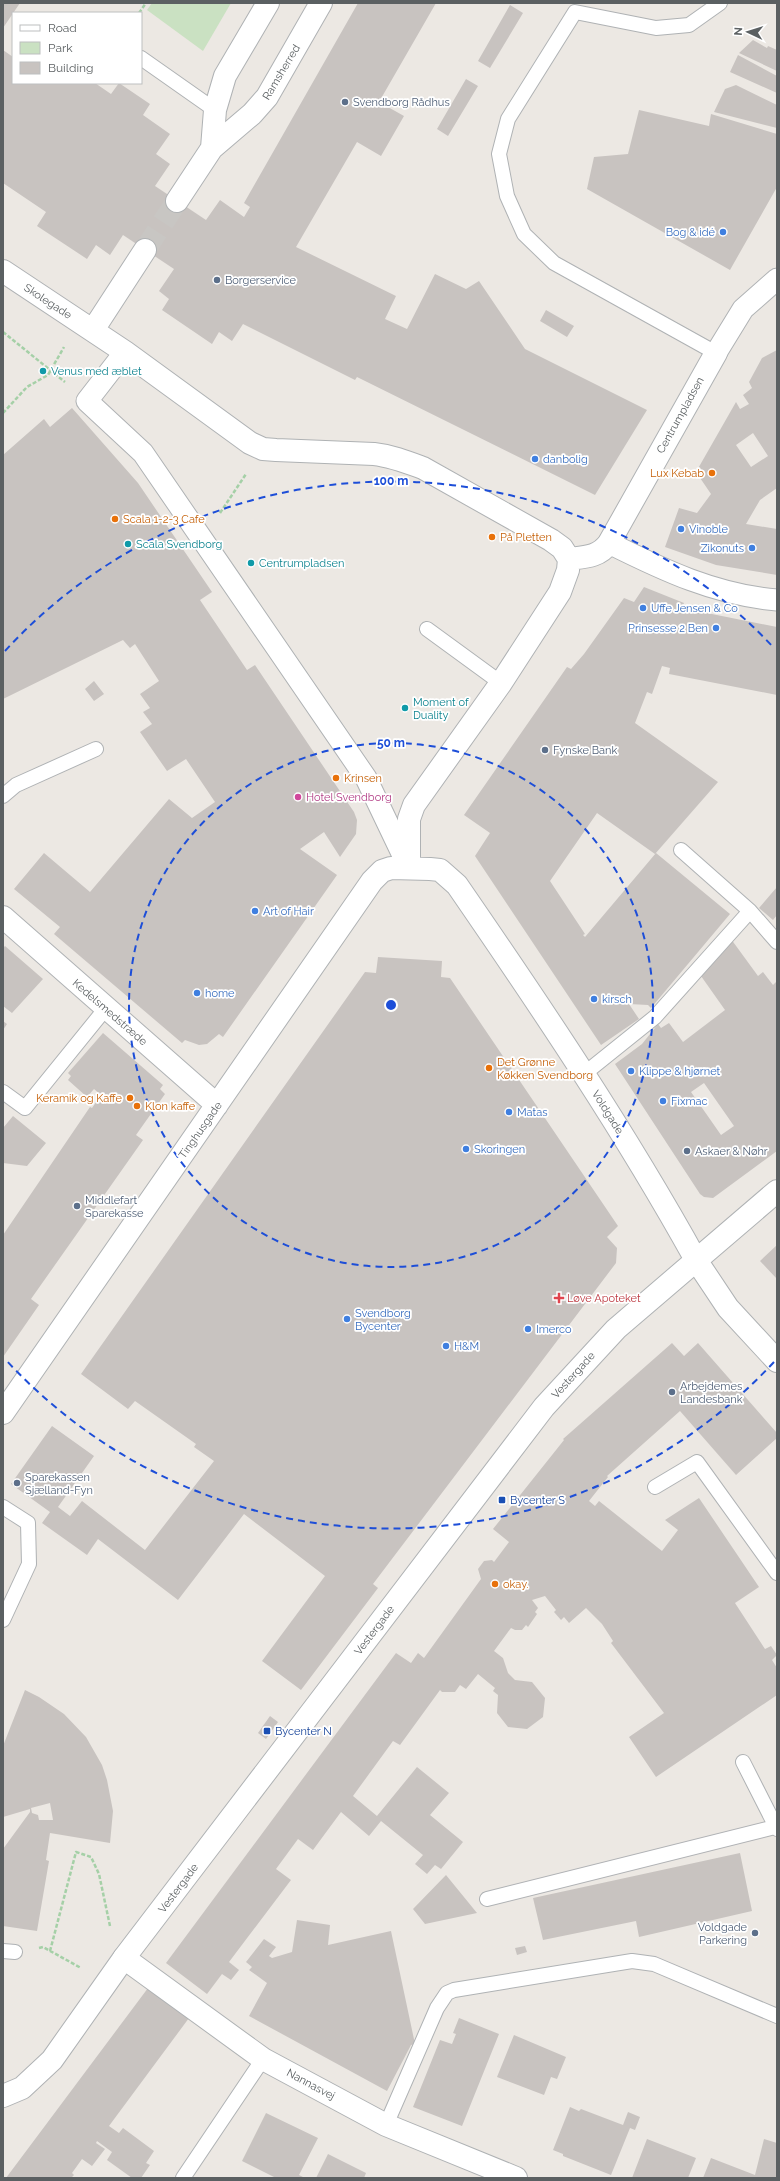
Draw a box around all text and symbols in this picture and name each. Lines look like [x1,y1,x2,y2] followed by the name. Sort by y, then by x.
[12,12,142,84] legend
[728,12,768,52] north arrow
[48,21,77,35] text: Road
[732,27,745,36] text: N
[48,41,73,55] text: Park
[260,42,303,102] street label: Ramsherred
[48,61,94,75] text: Building
[353,96,450,109] place label: Svendborg Rådhus
[340,97,350,107] marker: Svendborg Rådhus
[666,226,716,239] place label: Bog & idé
[718,227,728,237] marker: Bog & idé
[225,274,297,287] place label: Borgerservice
[212,275,222,285] marker: Borgerservice
[21,281,74,322] street label: Skolegade
[51,365,142,378] place label: Venus med æblet
[38,366,48,376] marker: Venus med æblet
[654,375,707,456] street label: Centrumpladsen
[543,453,588,466] place label: danbolig
[530,454,540,464] marker: danbolig
[650,467,704,480] place label: Lux Kebab
[707,468,717,478] marker: Lux Kebab
[374,474,408,488] text: 100 m
[123,513,205,526] place label: Scala 1-2-3 Cafe
[110,514,120,524] marker: Scala 1-2-3 Cafe
[689,523,729,536] place label: Vinoble
[676,524,686,534] marker: Vinoble
[500,531,552,544] place label: På Pletten
[487,532,497,542] marker: På Pletten
[136,538,222,551] place label: Scala Svendborg
[123,539,133,549] marker: Scala Svendborg
[701,542,744,555] place label: Zikonuts
[747,543,757,553] marker: Zikonuts
[259,557,344,570] place label: Centrumpladsen
[246,558,256,568] marker: Centrumpladsen
[651,602,738,615] place label: Uffe Jensen & Co
[638,603,648,613] marker: Uffe Jensen & Co
[628,622,708,635] place label: Prinsesse 2 Ben
[711,623,721,633] marker: Prinsesse 2 Ben
[413,696,469,722] place label: Moment of Duality
[400,703,410,713] marker: Moment of Duality
[377,736,405,750] text: 50 m
[553,744,618,757] place label: Fynske Bank
[540,745,550,755] marker: Fynske Bank
[344,772,382,785] place label: Krinsen
[331,773,341,783] marker: Krinsen
[306,791,392,804] place label: Hotel Svendborg
[293,792,303,802] marker: Hotel Svendborg
[263,905,314,918] place label: Art of Hair
[250,906,260,916] marker: Art of Hair
[70,976,150,1049] street label: Kedelsmedstræde
[205,987,235,1000] place label: home
[192,988,202,998] marker: home
[602,993,632,1006] place label: kirsch
[589,994,599,1004] marker: kirsch
[384,998,398,1012] centre of rings
[497,1056,593,1082] place label: Det Grønne Køkken Svendborg
[484,1063,494,1073] marker: Det Grønne Køkken Svendborg
[639,1065,721,1078] place label: Klippe & hjørnet
[626,1066,636,1076] marker: Klippe & hjørnet
[589,1088,626,1137] street label: Voldgade
[36,1092,123,1105] place label: Keramik og Kaffe
[125,1093,135,1103] marker: Keramik og Kaffe
[671,1095,708,1108] place label: Fixmac
[658,1096,668,1106] marker: Fixmac
[176,1099,225,1161] street label: Tinghusgade
[145,1100,196,1113] place label: Klon kaffe
[132,1101,142,1111] marker: Klon kaffe
[517,1106,548,1119] place label: Matas
[504,1107,514,1117] marker: Matas
[474,1143,525,1156] place label: Skoringen
[461,1144,471,1154] marker: Skoringen
[695,1145,768,1158] place label: Askaer & Nøhr
[682,1146,692,1156] marker: Askaer & Nøhr
[85,1194,144,1220] place label: Middlefart Sparekasse
[72,1201,82,1211] marker: Middlefart Sparekasse
[567,1292,641,1305] place label: Løve Apoteket
[554,1293,564,1303] marker: Løve Apoteket
[355,1307,411,1333] place label: Svendborg Bycenter
[342,1314,352,1324] marker: Svendborg Bycenter
[536,1323,572,1336] place label: Imerco
[523,1324,533,1334] marker: Imerco
[454,1340,479,1353] place label: H&M
[441,1341,451,1351] marker: H&M
[549,1349,598,1401] street label: Vestergade
[680,1380,743,1406] place label: Arbejdemes Landesbank
[667,1387,677,1397] marker: Arbejdemes Landesbank
[25,1471,93,1497] place label: Sparekassen Sjælland-Fyn
[12,1478,22,1488] marker: Sparekassen Sjælland-Fyn
[510,1494,565,1507] place label: Bycenter S
[497,1495,507,1505] marker: Bycenter S
[503,1578,528,1591] place label: okay.
[490,1579,500,1589] marker: okay.
[352,1603,397,1658] street label: Vestergade
[275,1725,332,1738] place label: Bycenter N
[262,1726,272,1736] marker: Bycenter N
[156,1861,201,1916] street label: Vestergade
[698,1921,748,1947] place label: Voldgade Parkering
[750,1928,760,1938] marker: Voldgade Parkering
[284,2066,337,2103] street label: Nannasvej

